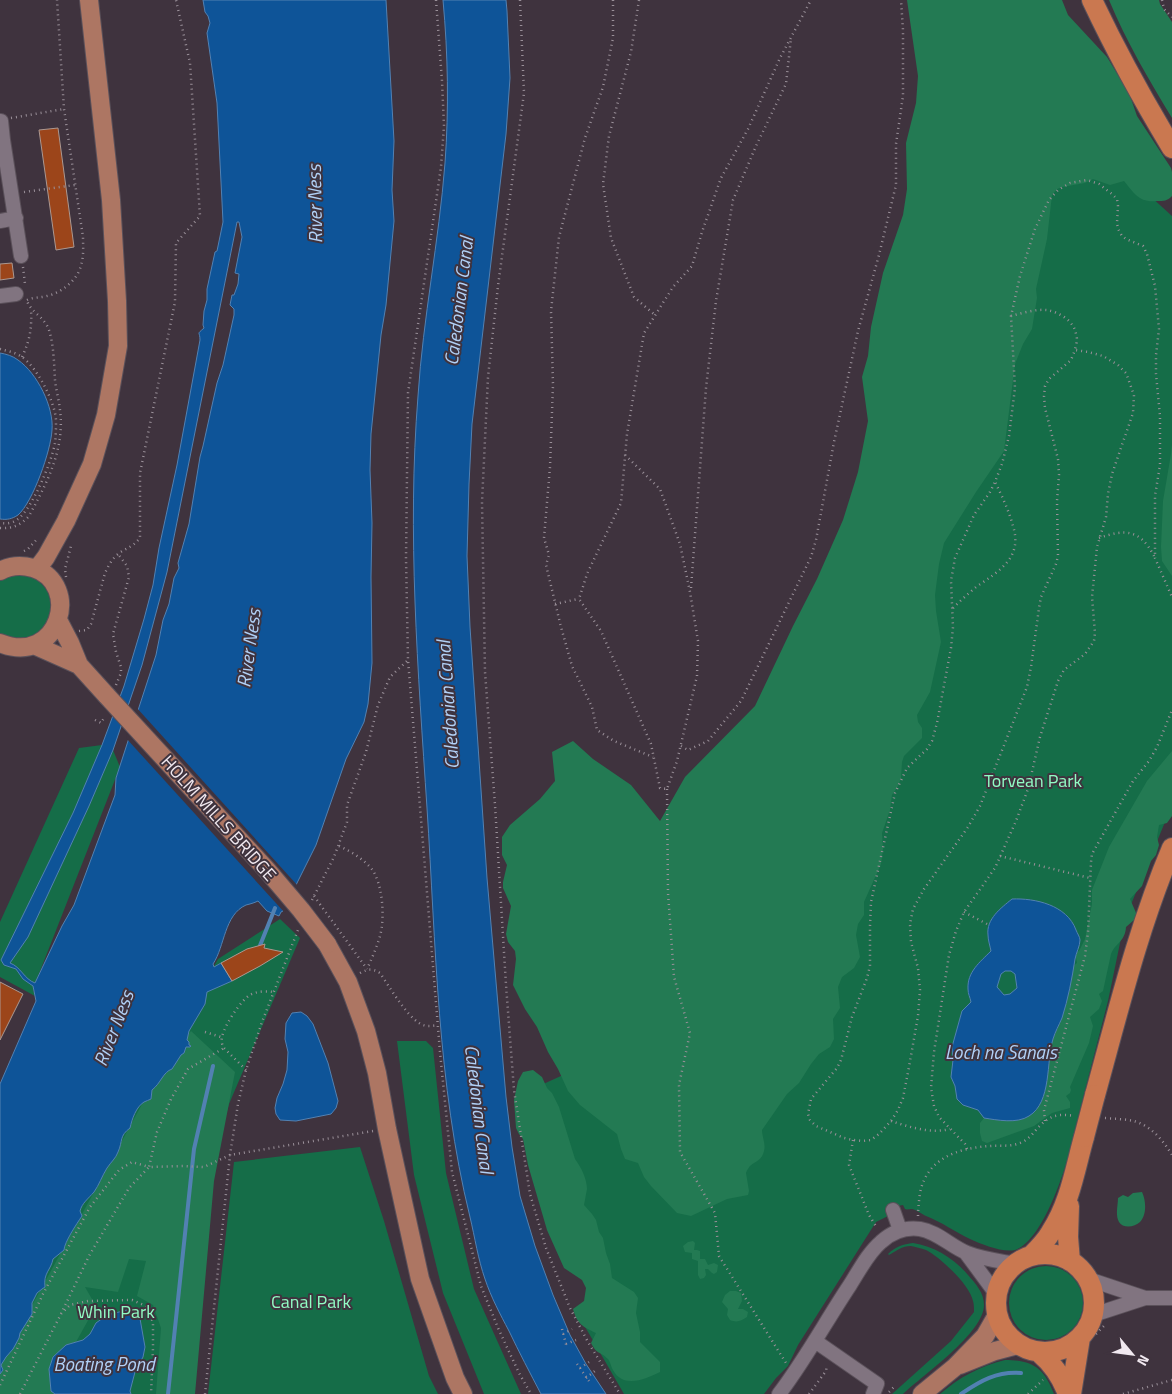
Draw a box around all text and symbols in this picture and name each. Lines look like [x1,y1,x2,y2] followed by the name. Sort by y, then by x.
[299,162,329,244] water label: River Ness
[436,233,480,367] water label: Caledonian Canal
[228,605,268,689] water label: River Ness
[428,638,466,770] water label: Caledonian Canal
[155,749,283,887] street label: HOLM MILLS BRIDGE
[984,767,1082,794] park label: Torvean Park
[85,984,141,1070] water label: River Ness
[945,1037,1059,1066] water label: Loch na Sanais
[458,1043,502,1177] water label: Caledonian Canal
[271,1288,351,1315] park label: Canal Park
[77,1298,155,1325] park label: Whin Park
[1107,1329,1157,1379] north arrow
[53,1349,157,1378] water label: Boating Pond
[1132,1351,1155,1370] text: N

